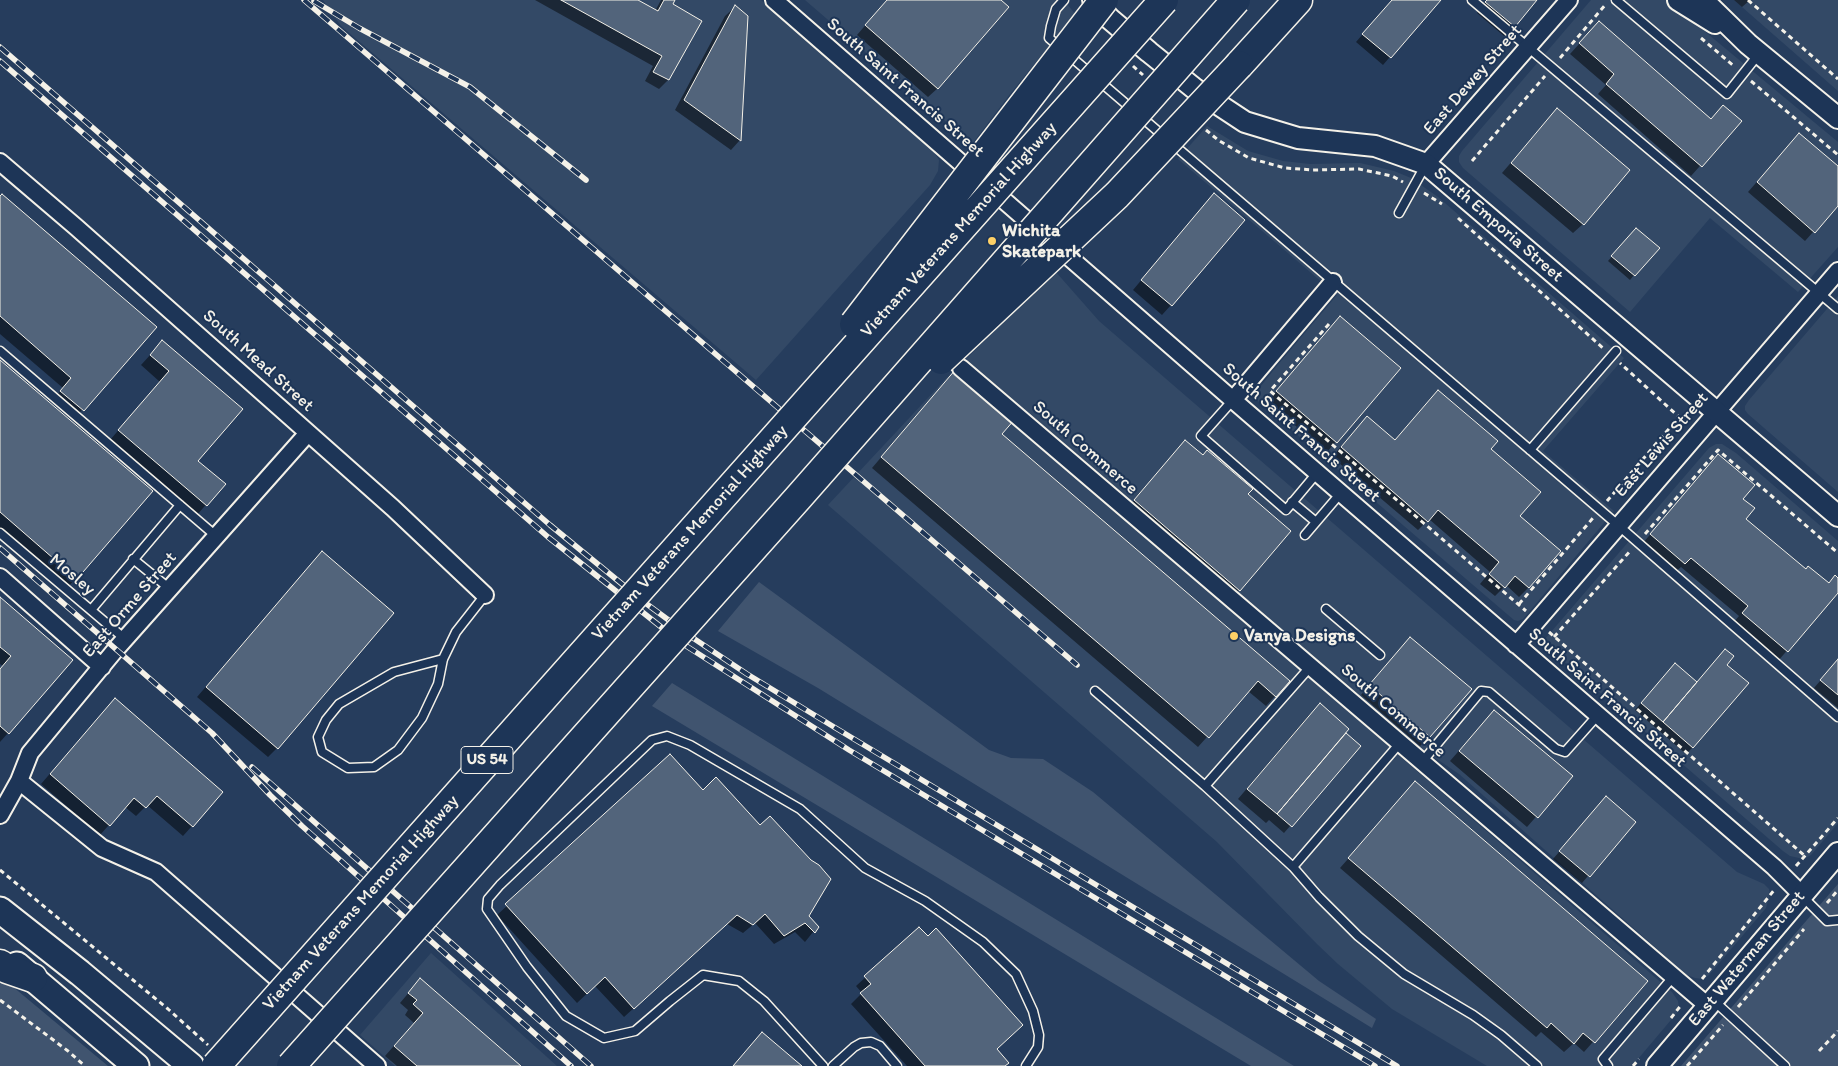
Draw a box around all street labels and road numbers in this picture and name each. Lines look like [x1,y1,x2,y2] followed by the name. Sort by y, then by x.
[822,14,988,162] street label: South Saint Francis Street
[1419,20,1527,140] street label: East Dewey Street
[856,118,1062,342] street label: Vietnam Veterans Memorial Highway
[1429,163,1567,287] street label: South Emporia Street
[198,305,318,417] street label: South Mead Street
[1218,359,1384,507] street label: South Saint Francis Street
[1610,388,1714,502] street label: East Lewis Street
[1028,396,1142,500] street label: South Commerce
[587,421,793,645] street label: Vietnam Veterans Memorial Highway
[78,548,182,662] street label: East Orme Street
[45,550,99,600] street label: Mosley
[1524,624,1690,772] street label: South Saint Francis Street
[1336,659,1450,763] street label: South Commerce
[461,746,513,774] road number: US 54
[258,791,464,1015] street label: Vietnam Veterans Memorial Highway
[1684,887,1810,1031] street label: East Waterman Street

